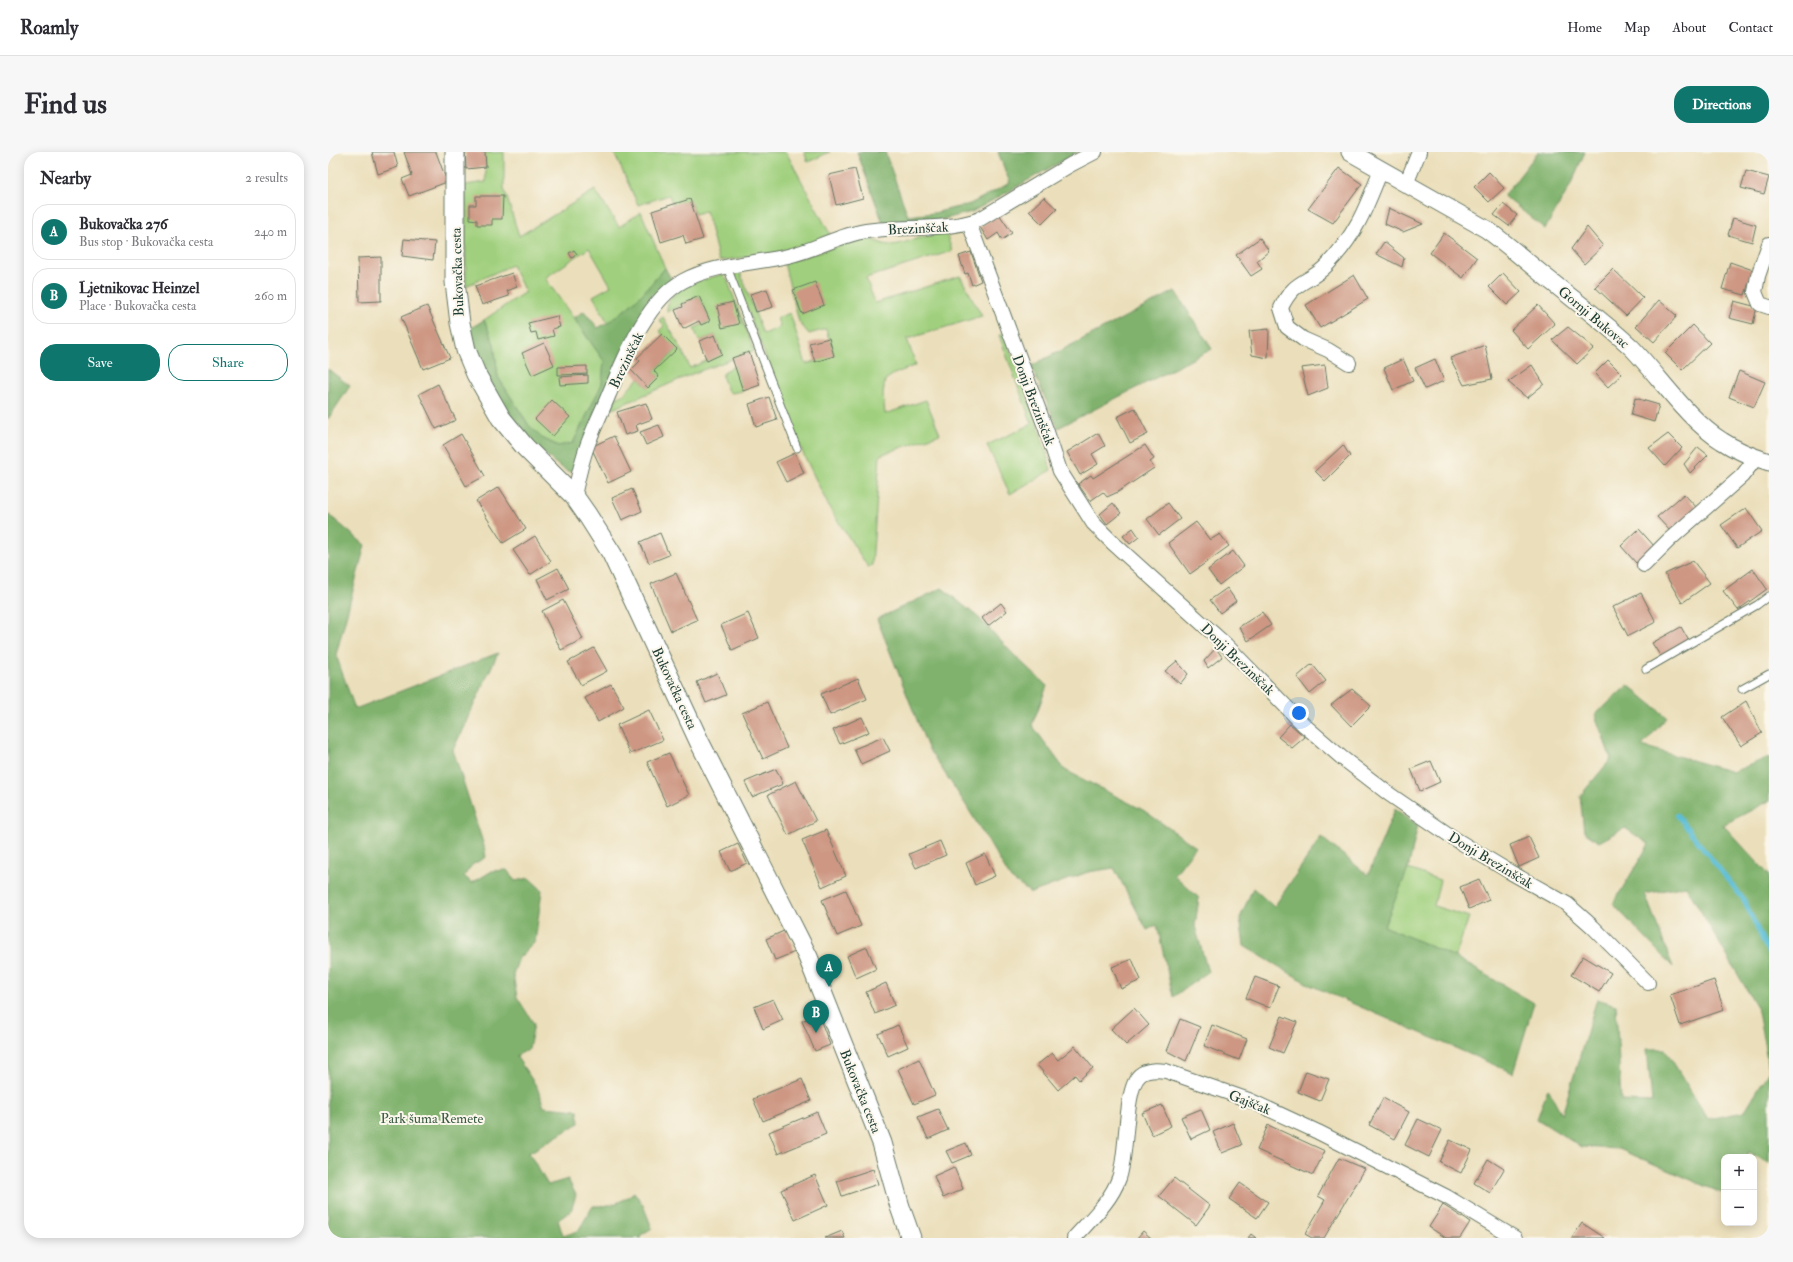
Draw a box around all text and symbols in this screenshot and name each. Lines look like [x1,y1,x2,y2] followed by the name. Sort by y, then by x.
[20,16,78,40] text: Roamly
[1567,19,1602,36] text: Home
[1624,19,1650,36] text: Map
[1672,19,1706,36] text: About
[1728,19,1773,36] text: Contact
[1674,86,1769,123] button: Directions
[24,87,107,122] text: Find us
[40,168,91,189] text: Nearby
[245,170,288,186] text: 2 results
[79,215,168,234] text: Bukovačka 276
[887,218,949,239] street label: Brezinščak
[50,224,58,240] text: A
[254,224,287,240] text: 240 m
[447,227,468,317] street label: Bukovačka cesta
[79,234,213,250] text: Bus stop · Bukovačka cesta
[79,279,199,298] text: Ljetnikovac Heinzel
[1555,283,1633,352] street label: Gornji Bukovac
[50,288,58,304] text: B
[254,288,287,304] text: 260 m
[79,298,196,314] text: Place · Bukovačka cesta
[605,329,648,391] street label: Brezinščak
[40,344,160,381] button: Save
[168,344,288,381] button: Share
[1008,352,1059,448] street label: Donji Brezinščak
[1197,620,1278,699] street label: Donji Brezinščak
[648,644,701,732] street label: Bukovačka cesta
[1289,703,1309,723] your location
[1445,828,1537,893] street label: Donji Brezinščak
[816,954,842,987] pin: A
[803,1000,829,1033] pin: B
[836,1047,885,1136] street label: Bukovačka cesta
[1226,1086,1274,1119] street label: Gajščak
[381,1110,484,1127] park label: Park šuma Remete
[1721,1154,1757,1226] map controls
[1721,1154,1757,1190] button: +
[1721,1190,1757,1226] button: −

